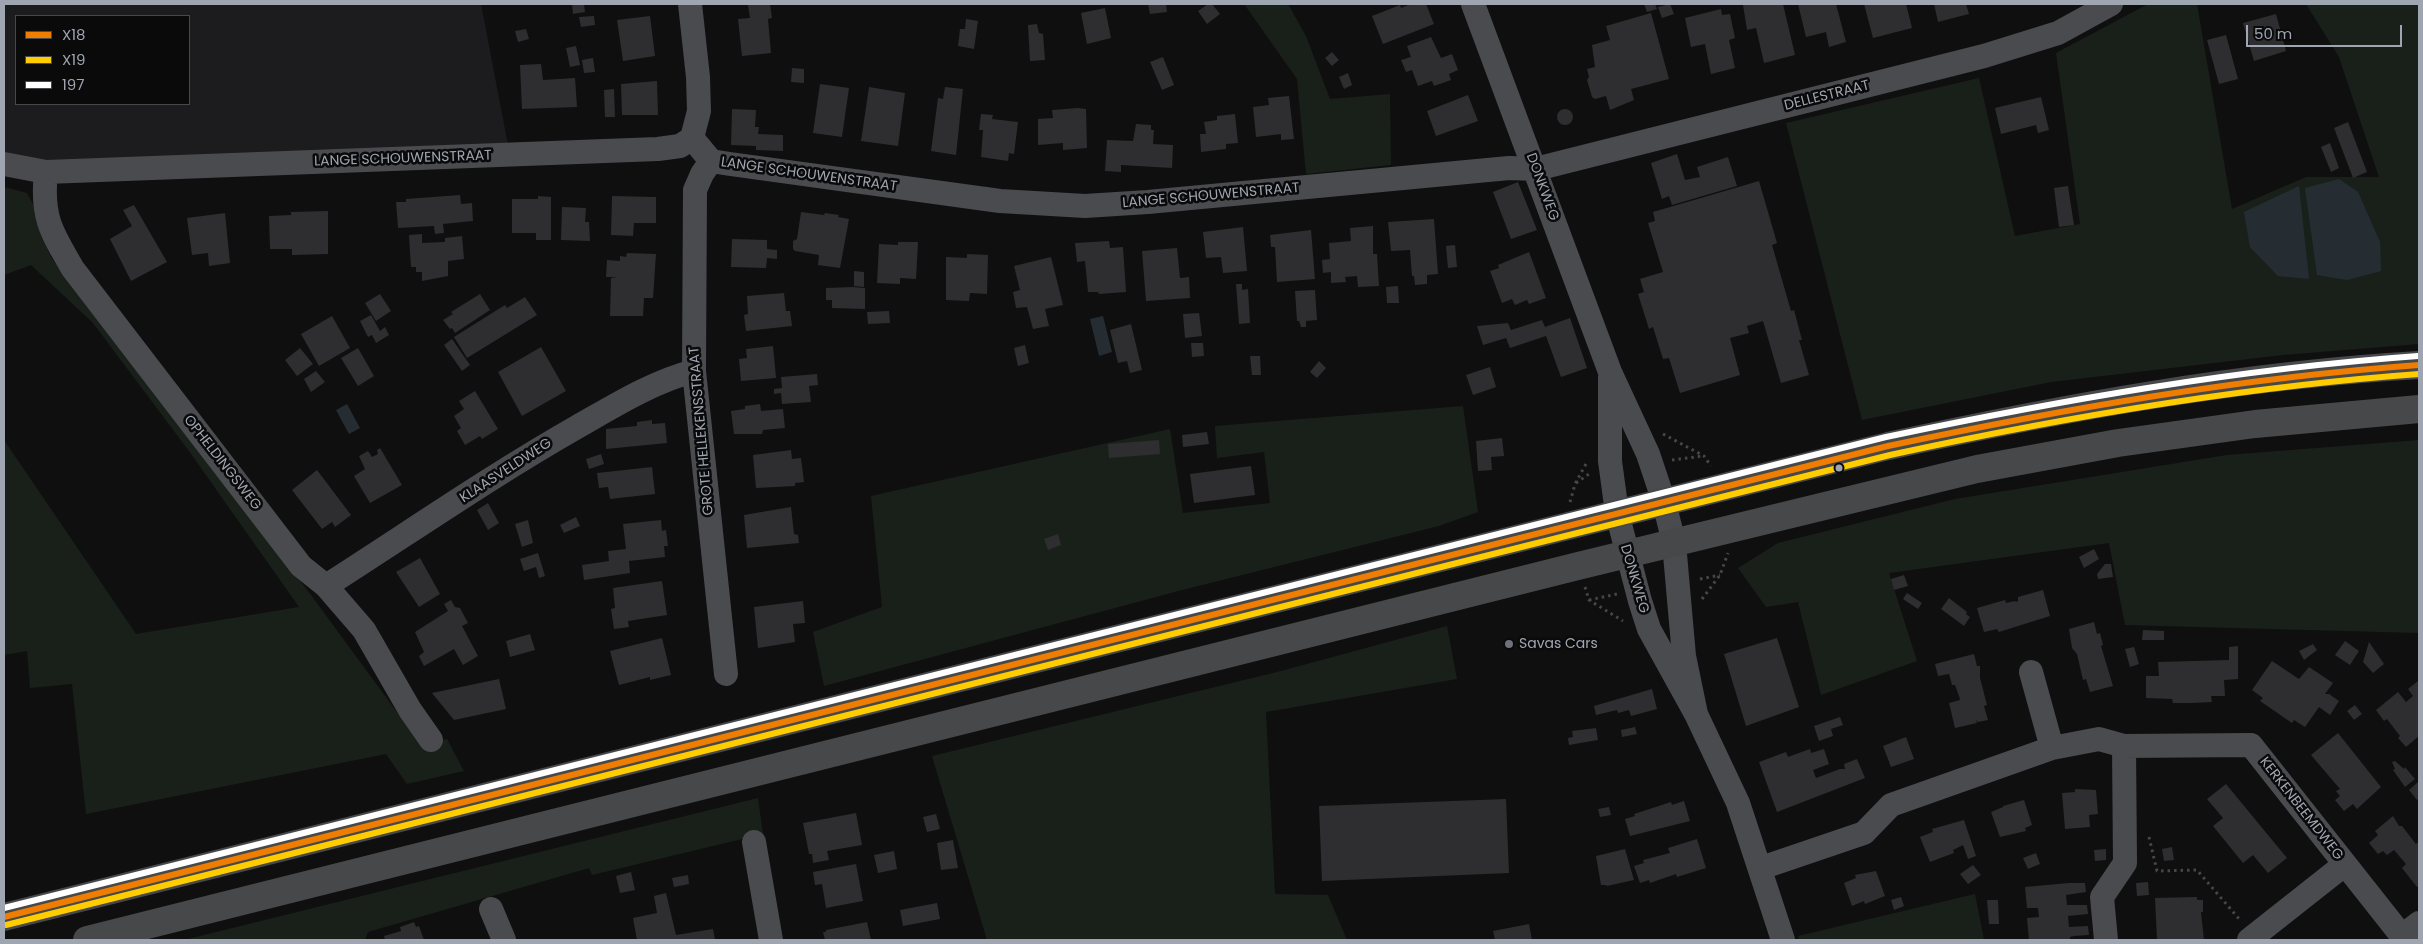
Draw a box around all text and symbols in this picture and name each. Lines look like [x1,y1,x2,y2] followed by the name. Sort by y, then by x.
[15,15,190,105] legend
[2248,15,2404,47] scale bar
[2254,23,2292,44] text: 50 m
[62,24,86,45] text: X18
[62,49,86,70] text: X19
[62,74,84,95] text: 197
[1783,77,1871,115] street label: DELLESTRAAT
[314,148,492,170] street label: LANGE SCHOUWENSTRAAT
[1522,151,1562,223] street label: DONKWEG
[720,154,898,196] street label: LANGE SCHOUWENSTRAAT
[1122,180,1300,212] street label: LANGE SCHOUWENSTRAAT
[686,346,718,516] street label: GROTE HELLEKENSSTRAAT
[180,412,264,514] street label: OPHELDINGSWEG
[457,435,555,507] street label: KLAASVELDWEG
[1834,463,1844,473] unlabelled marker
[1616,543,1652,615] street label: DONKWEG
[1519,636,1598,652] place label: Savas Cars
[1503,638,1515,650] marker: Savas Cars
[2256,754,2346,864] street label: KERKENBEEMDWEG

